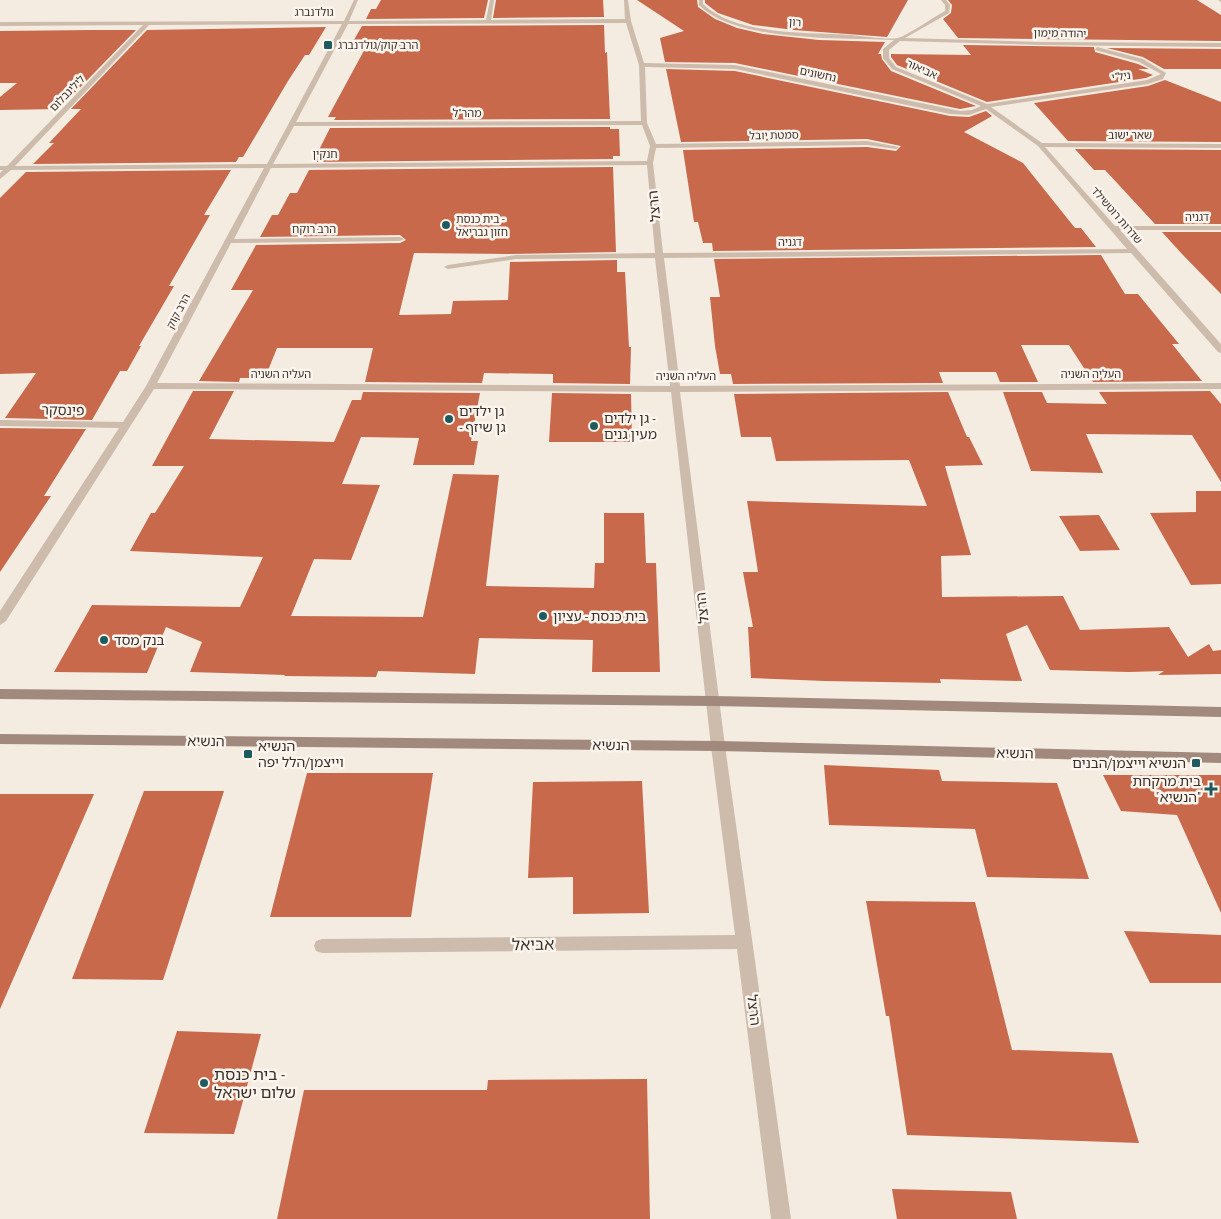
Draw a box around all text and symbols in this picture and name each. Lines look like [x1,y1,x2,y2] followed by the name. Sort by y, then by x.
[294,5,334,19] street label: גולדנברג
[788,15,802,29] street label: רון
[1033,26,1087,40] street label: יהודה מימון
[338,38,418,52] place label: הרב קוק/גולדנברג
[322,39,334,51] marker: הרב קוק/גולדנברג
[904,56,940,82] street label: אביאור
[798,63,838,85] street label: נחשונים
[1110,68,1132,84] street label: ניל"י
[46,72,88,114] street label: לילינבלום
[453,106,481,120] street label: מהר"ל
[749,128,799,142] street label: סמטת יובל
[1108,128,1152,142] street label: שאר ישוב
[312,147,338,161] street label: חנקין
[1088,183,1146,247] street label: שדרות רוטשילד
[643,190,665,222] street label: הרצל
[1185,210,1209,224] street label: דגניה
[456,212,508,239] place label: בית כנסת - חזון גבריאל
[440,219,452,231] marker: בית כנסת - חזון גבריאל
[292,222,336,236] street label: הרב רוקח
[778,235,802,249] street label: דגניה
[163,291,193,331] street label: הרב קוק
[251,367,311,381] street label: העליה השניה
[1061,367,1121,381] street label: העליה השניה
[656,369,716,383] street label: העליה השניה
[41,401,85,419] street label: פינסקר
[459,402,506,436] place label: גן ילדים - גן שיזף
[604,409,657,443] place label: גן ילדים - מעין גנים
[443,413,455,425] marker: גן ילדים - גן שיזף
[588,420,600,432] marker: גן ילדים - מעין גנים
[691,591,713,625] street label: הרצל
[553,607,646,625] place label: בית כנסת - עציון
[537,610,549,622] marker: בית כנסת - עציון
[114,631,165,649] place label: בנק מסד
[98,634,110,646] marker: בנק מסד
[187,732,225,750] street label: הנשיא
[592,736,630,754] street label: הנשיא
[258,737,344,771] place label: הנשיא וייצמן/הלל יפה
[996,744,1034,762] street label: הנשיא
[242,748,254,760] marker: הנשיא וייצמן/הלל יפה
[1072,754,1186,772] place label: הנשיא וייצמן/הבנים
[1190,757,1202,769] marker: הנשיא וייצמן/הבנים
[1132,772,1201,806] place label: בית מרקחת "הנשיא"
[1205,783,1217,795] marker: בית מרקחת "הנשיא"
[512,934,554,954] street label: אביאל
[743,993,765,1027] street label: הרצל
[214,1064,296,1102] place label: בית כנסת - שלום ישראל
[198,1077,210,1089] marker: בית כנסת - שלום ישראל

